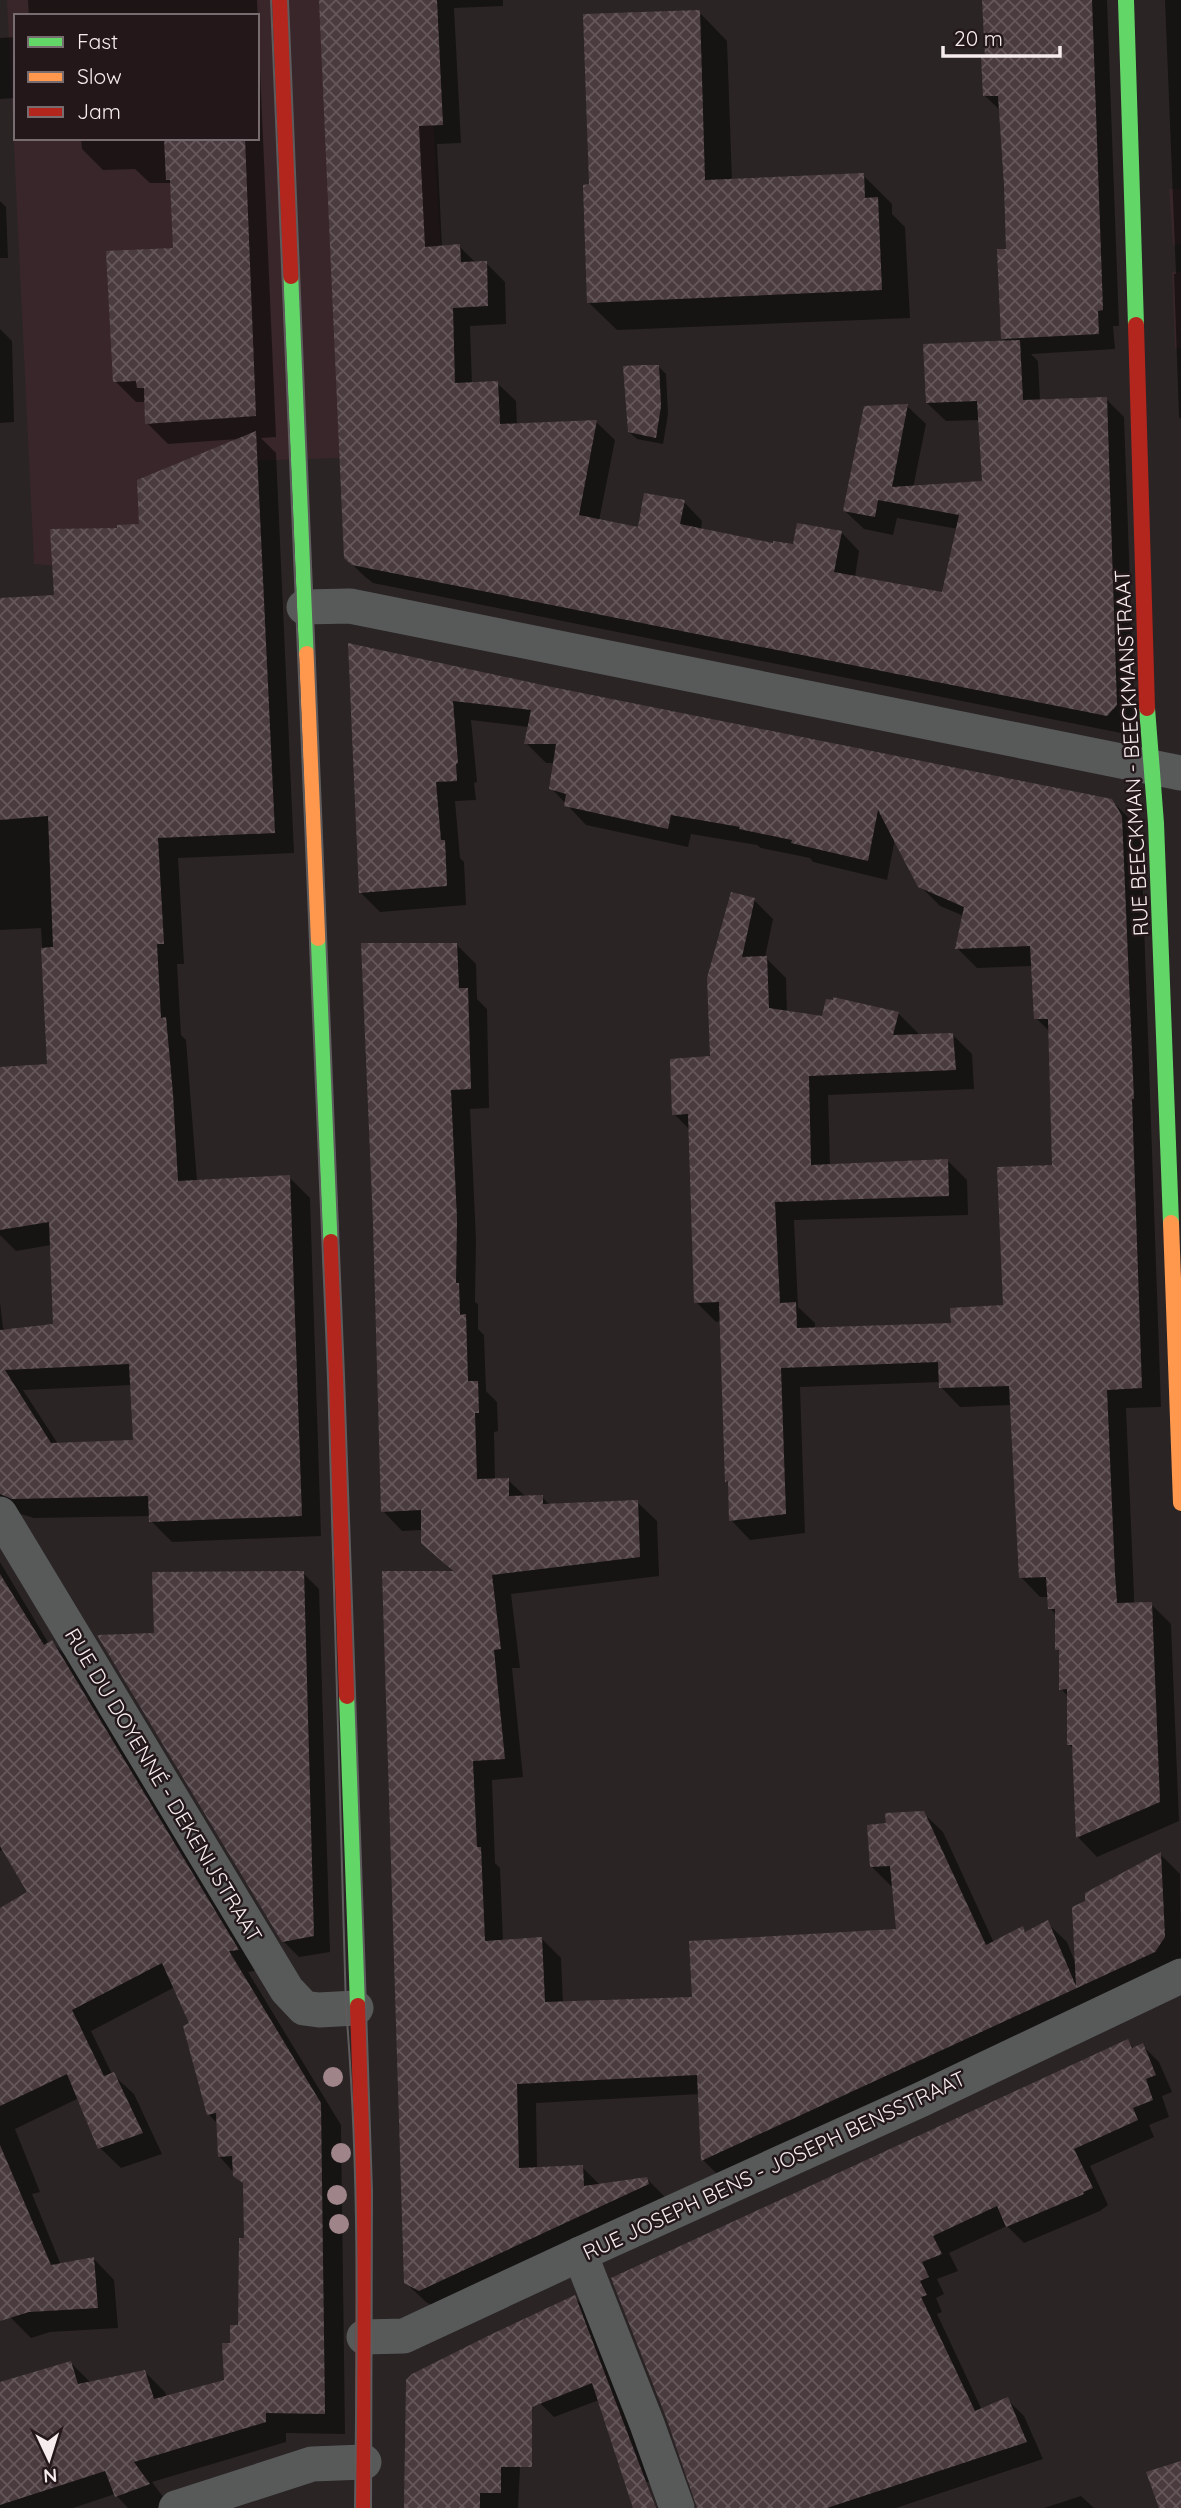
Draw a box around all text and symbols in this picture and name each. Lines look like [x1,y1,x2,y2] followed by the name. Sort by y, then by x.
[14,14,259,140] legend
[943,14,1060,58] scale bar
[954,25,1003,51] text: 20 m
[77,28,118,54] text: Fast
[77,63,122,89] text: Slow
[77,98,121,124] text: Jam
[1108,569,1154,937] street label: RUE BEECKMAN - BEECKMANSTRAAT
[60,1623,268,1947] street label: RUE DU DOYENNÉ - DEKENIJSTRAAT
[578,2065,970,2265] street label: RUE JOSEPH BENS - JOSEPH BENSSTRAAT
[14,2424,84,2494] north arrow
[42,2464,58,2488] text: N

